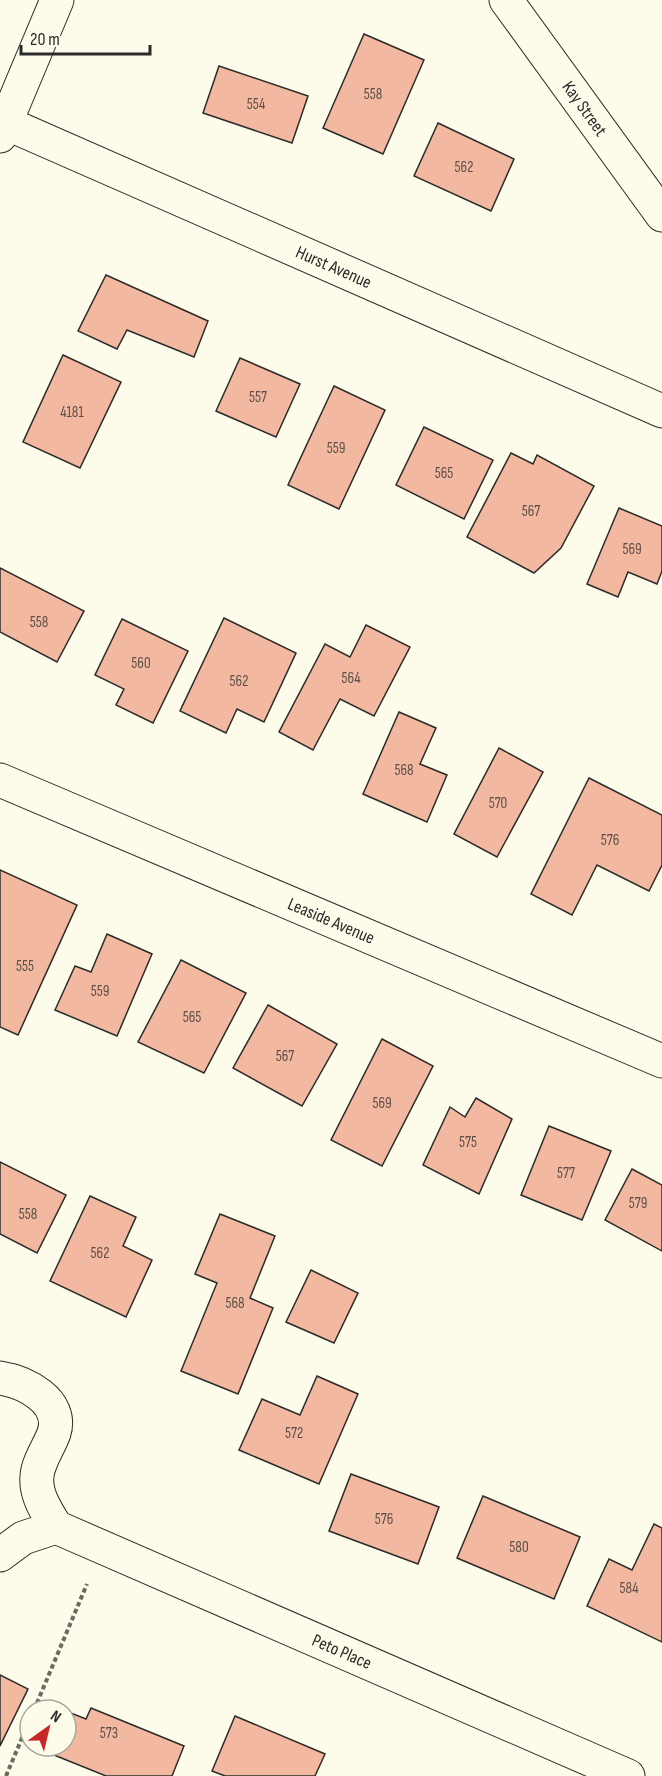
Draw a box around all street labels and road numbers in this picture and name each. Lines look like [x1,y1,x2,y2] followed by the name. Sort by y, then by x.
[557,77,612,141] street label: Kay Street
[293,242,375,293] street label: Hurst Avenue
[285,893,378,949] street label: Leaside Avenue
[309,1630,375,1674] street label: Peto Place

